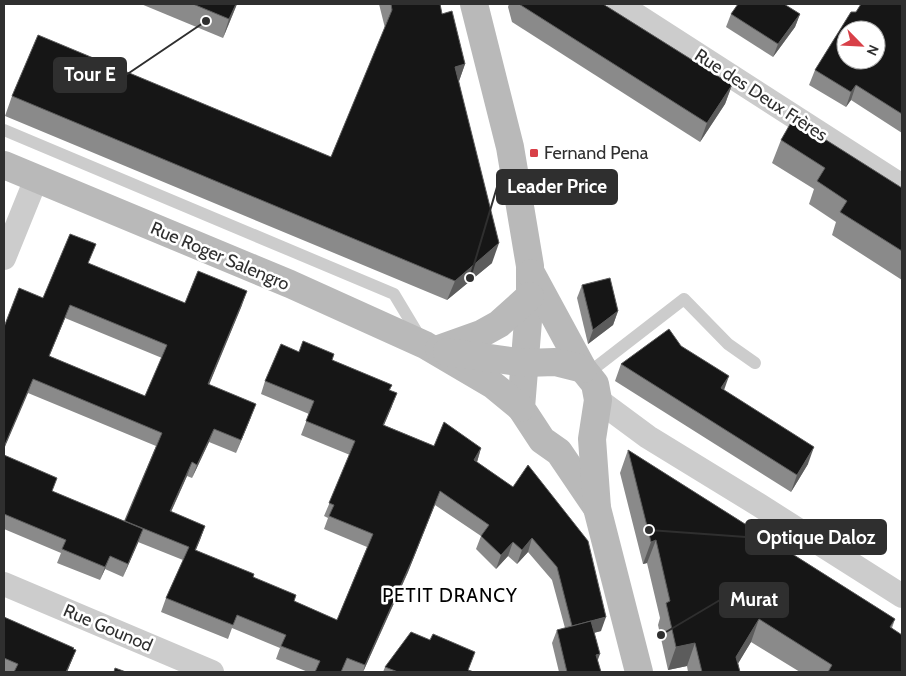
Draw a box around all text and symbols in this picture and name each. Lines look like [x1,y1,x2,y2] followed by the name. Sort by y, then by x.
[836,20,886,70] north arrow
[863,42,883,58] text: N
[691,44,831,146] street label: Rue des Deux Frères
[54,58,126,92] callout: Tour E
[64,63,116,86] text: Tour E
[544,142,649,164] place label: Fernand Pena
[528,147,540,159] marker: Fernand Pena
[497,170,617,204] callout: Leader Price
[507,175,607,198] text: Leader Price
[147,217,293,295] street label: Rue Roger Salengro
[746,520,886,554] callout: Optique Daloz
[756,526,876,549] text: Optique Daloz
[720,583,788,617] callout: Murat
[382,584,518,607] district label: PETIT DRANCY
[730,588,779,611] text: Murat
[60,599,156,657] street label: Rue Gounod

